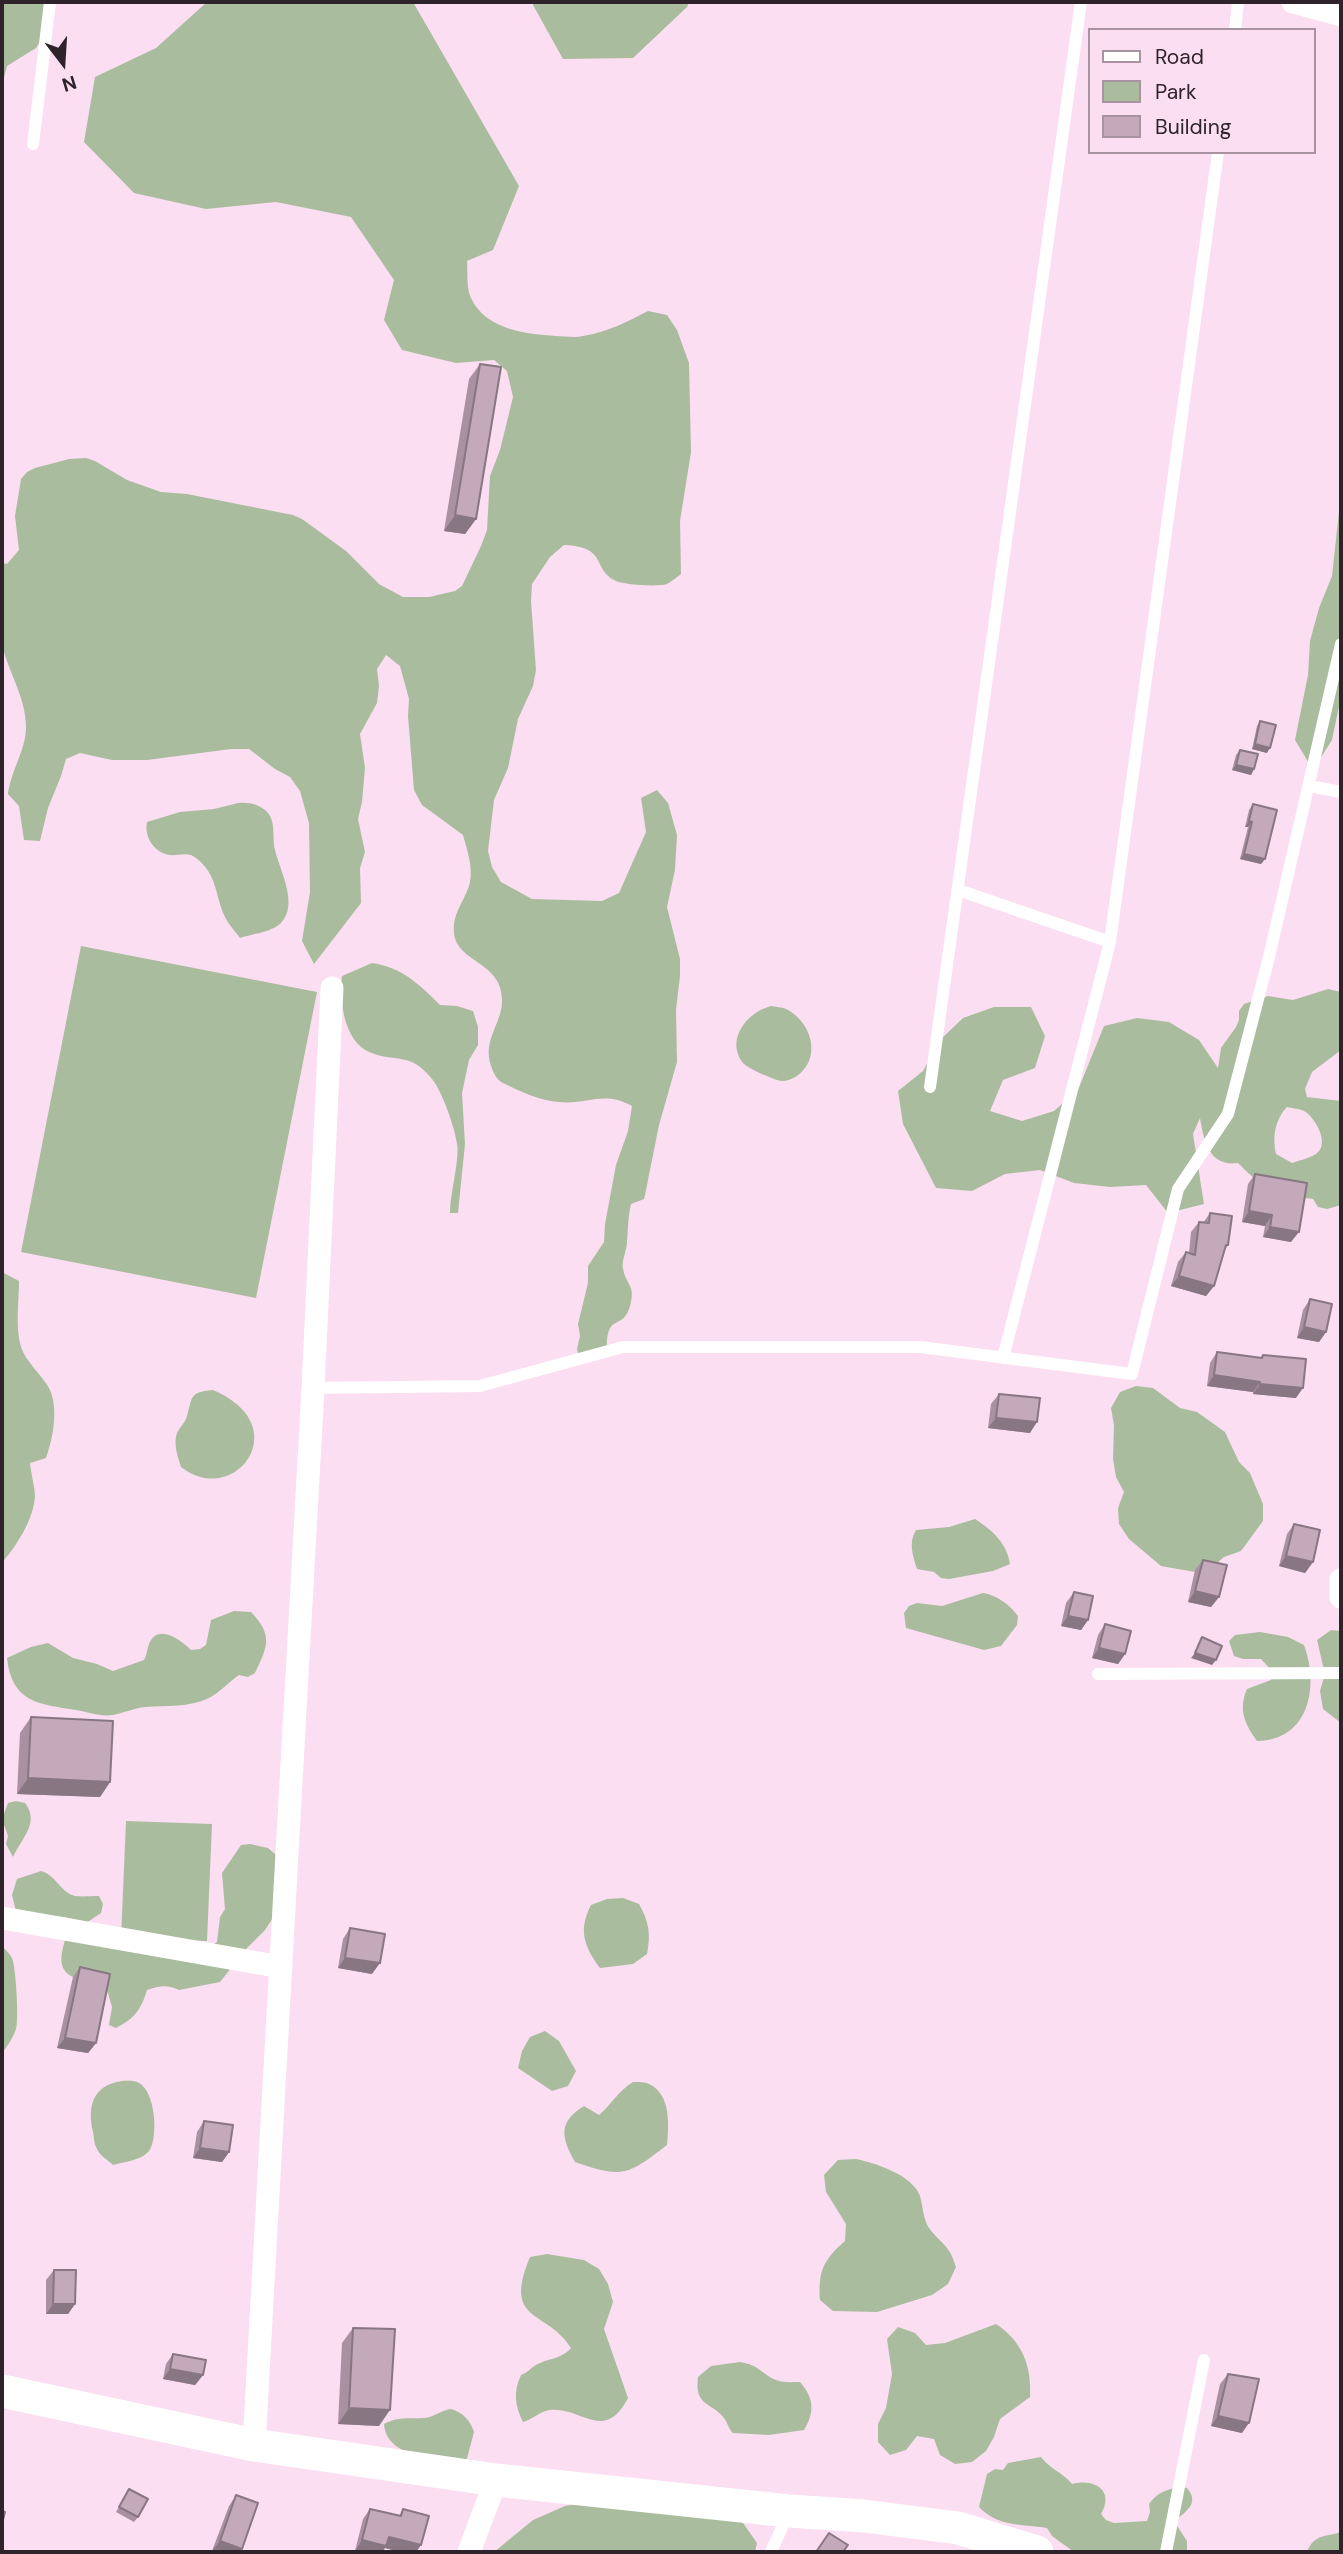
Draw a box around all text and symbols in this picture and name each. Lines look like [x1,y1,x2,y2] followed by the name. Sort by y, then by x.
[28,28,98,98] north arrow
[1088,28,1315,154] legend
[1155,43,1204,71] text: Road
[59,70,80,98] text: N
[1155,78,1196,106] text: Park
[1155,113,1231,141] text: Building

